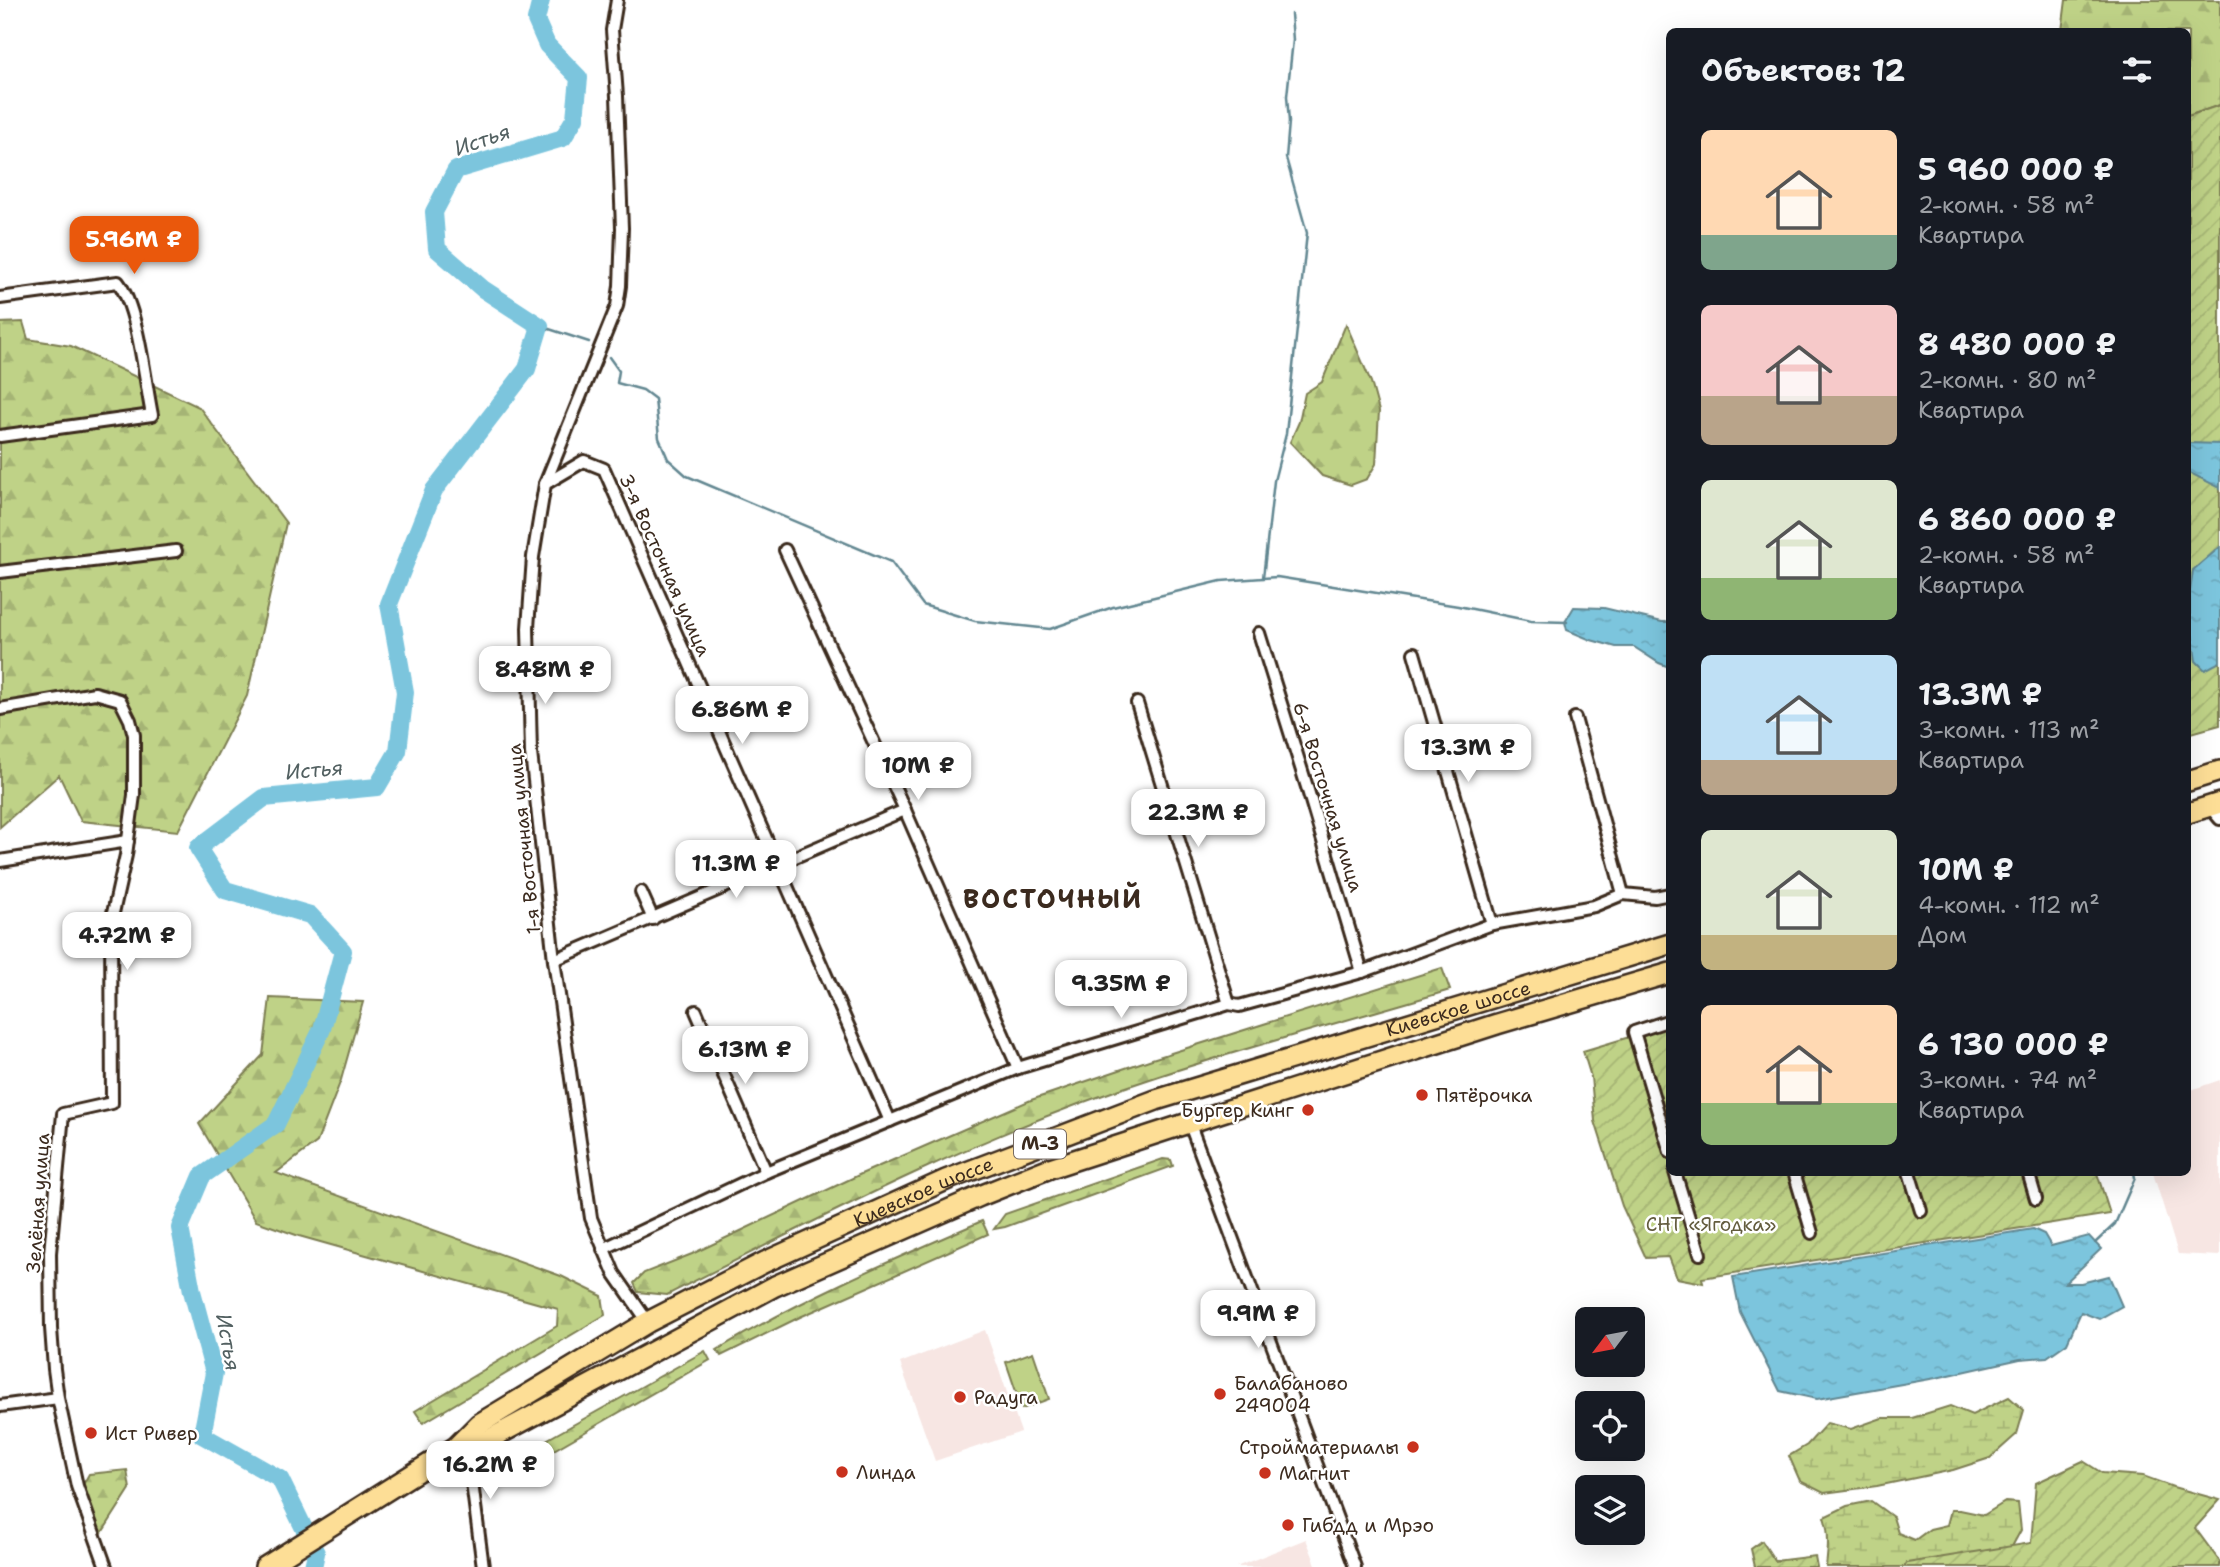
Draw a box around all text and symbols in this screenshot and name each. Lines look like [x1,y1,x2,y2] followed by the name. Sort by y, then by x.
[1701,50,1905,91] text: Объектов: 12
[2118,51,2156,89] icon: filters
[450,117,514,163] water label: Истья
[1918,149,2114,190] text: 5 960 000 ₽
[1757,158,1841,242] icon: home
[1918,190,2095,220] text: 2-комн. · 58 m²
[69,216,199,276] pin: 5.96M ₽
[1918,220,2024,250] text: Квартира
[86,224,182,254] text: 5.96M ₽
[1918,324,2117,365] text: 8 480 000 ₽
[1757,333,1841,417] icon: home
[1918,365,2097,395] text: 2-комн. · 80 m²
[1918,395,2024,425] text: Квартира
[613,470,717,660] street label: 3-я Восточная улица
[1918,499,2117,540] text: 6 860 000 ₽
[1757,508,1841,592] icon: home
[1918,540,2095,570] text: 2-комн. · 58 m²
[1918,570,2024,600] text: Квартира
[480,646,610,706] pin: 8.48M ₽
[495,654,595,684] text: 8.48M ₽
[1918,674,2042,715] text: 13.3M ₽
[1757,683,1841,767] icon: home
[677,686,807,746] pin: 6.86M ₽
[691,694,793,724] text: 6.86M ₽
[1287,699,1369,895] street label: 6-я Восточная улица
[1918,715,2100,745] text: 3-комн. · 113 m²
[1403,724,1533,784] pin: 13.3M ₽
[1420,732,1516,762] text: 13.3M ₽
[502,742,546,936] street label: 1-я Восточная улица
[869,742,967,802] pin: 10M ₽
[1918,745,2024,775] text: Квартира
[881,750,955,780] text: 10M ₽
[284,754,344,786] water label: Истья
[1133,790,1263,849] pin: 22.3M ₽
[1147,797,1249,827] text: 22.3M ₽
[671,841,801,900] pin: 11.3M ₽
[691,848,781,878] text: 11.3M ₽
[1918,849,2014,890] text: 10M ₽
[1757,858,1841,942] icon: home
[963,881,1143,916] district label: ВОСТОЧНЫЙ
[1918,890,2100,920] text: 4-комн. · 112 m²
[62,912,192,972] pin: 4.72M ₽
[78,920,176,950] text: 4.72M ₽
[1918,920,1967,950] text: Дом
[1056,960,1186,1020] pin: 9.35M ₽
[1071,968,1171,998] text: 9.35M ₽
[1383,975,1533,1042] street label: Киевское шоссе
[1918,1024,2109,1065] text: 6 130 000 ₽
[680,1026,810,1086] pin: 6.13M ₽
[1757,1033,1841,1117] icon: home
[698,1034,792,1064] text: 6.13M ₽
[1918,1065,2097,1095] text: 3-комн. · 74 m²
[1436,1083,1532,1108] place label: Пятёрочка
[1414,1087,1430,1103] marker: Пятёрочка
[1918,1095,2024,1125] text: Квартира
[1181,1098,1295,1123] place label: Бургер Кинг
[1300,1102,1316,1118] marker: Бургер Кинг
[1014,1129,1066,1158] road number: М-3
[21,1132,55,1274] street label: Зелёная улица
[849,1151,996,1233] street label: Киевское шоссе
[1646,1212,1776,1237] park label: СНТ «Ягодка»
[1201,1290,1315,1350] pin: 9.9M ₽
[1216,1298,1300,1328] text: 9.9M ₽
[1575,1307,1645,1377] north arrow
[1575,1307,1645,1545] map controls
[209,1311,247,1373] water label: Истья
[1234,1371,1348,1418] place label: Балабаново 249004
[974,1385,1038,1410] place label: Радуга
[1212,1386,1228,1402] marker: Балабаново 249004
[952,1389,968,1405] marker: Радуга
[1575,1391,1645,1461] button: locate
[105,1421,198,1446] place label: Ист Ривер
[83,1425,99,1441] marker: Ист Ривер
[1239,1435,1399,1460] place label: Стройматериалы
[1405,1439,1421,1455] marker: Стройматериалы
[425,1442,555,1501] pin: 16.2M ₽
[442,1449,538,1479] text: 16.2M ₽
[856,1460,916,1485] place label: Линда
[1279,1461,1350,1486] place label: Магнит
[834,1464,850,1480] marker: Линда
[1257,1465,1273,1481] marker: Магнит
[1575,1475,1645,1545] button: layers
[1302,1513,1434,1538] place label: Гибдд и Мрэо
[1280,1517,1296,1533] marker: Гибдд и Мрэо

